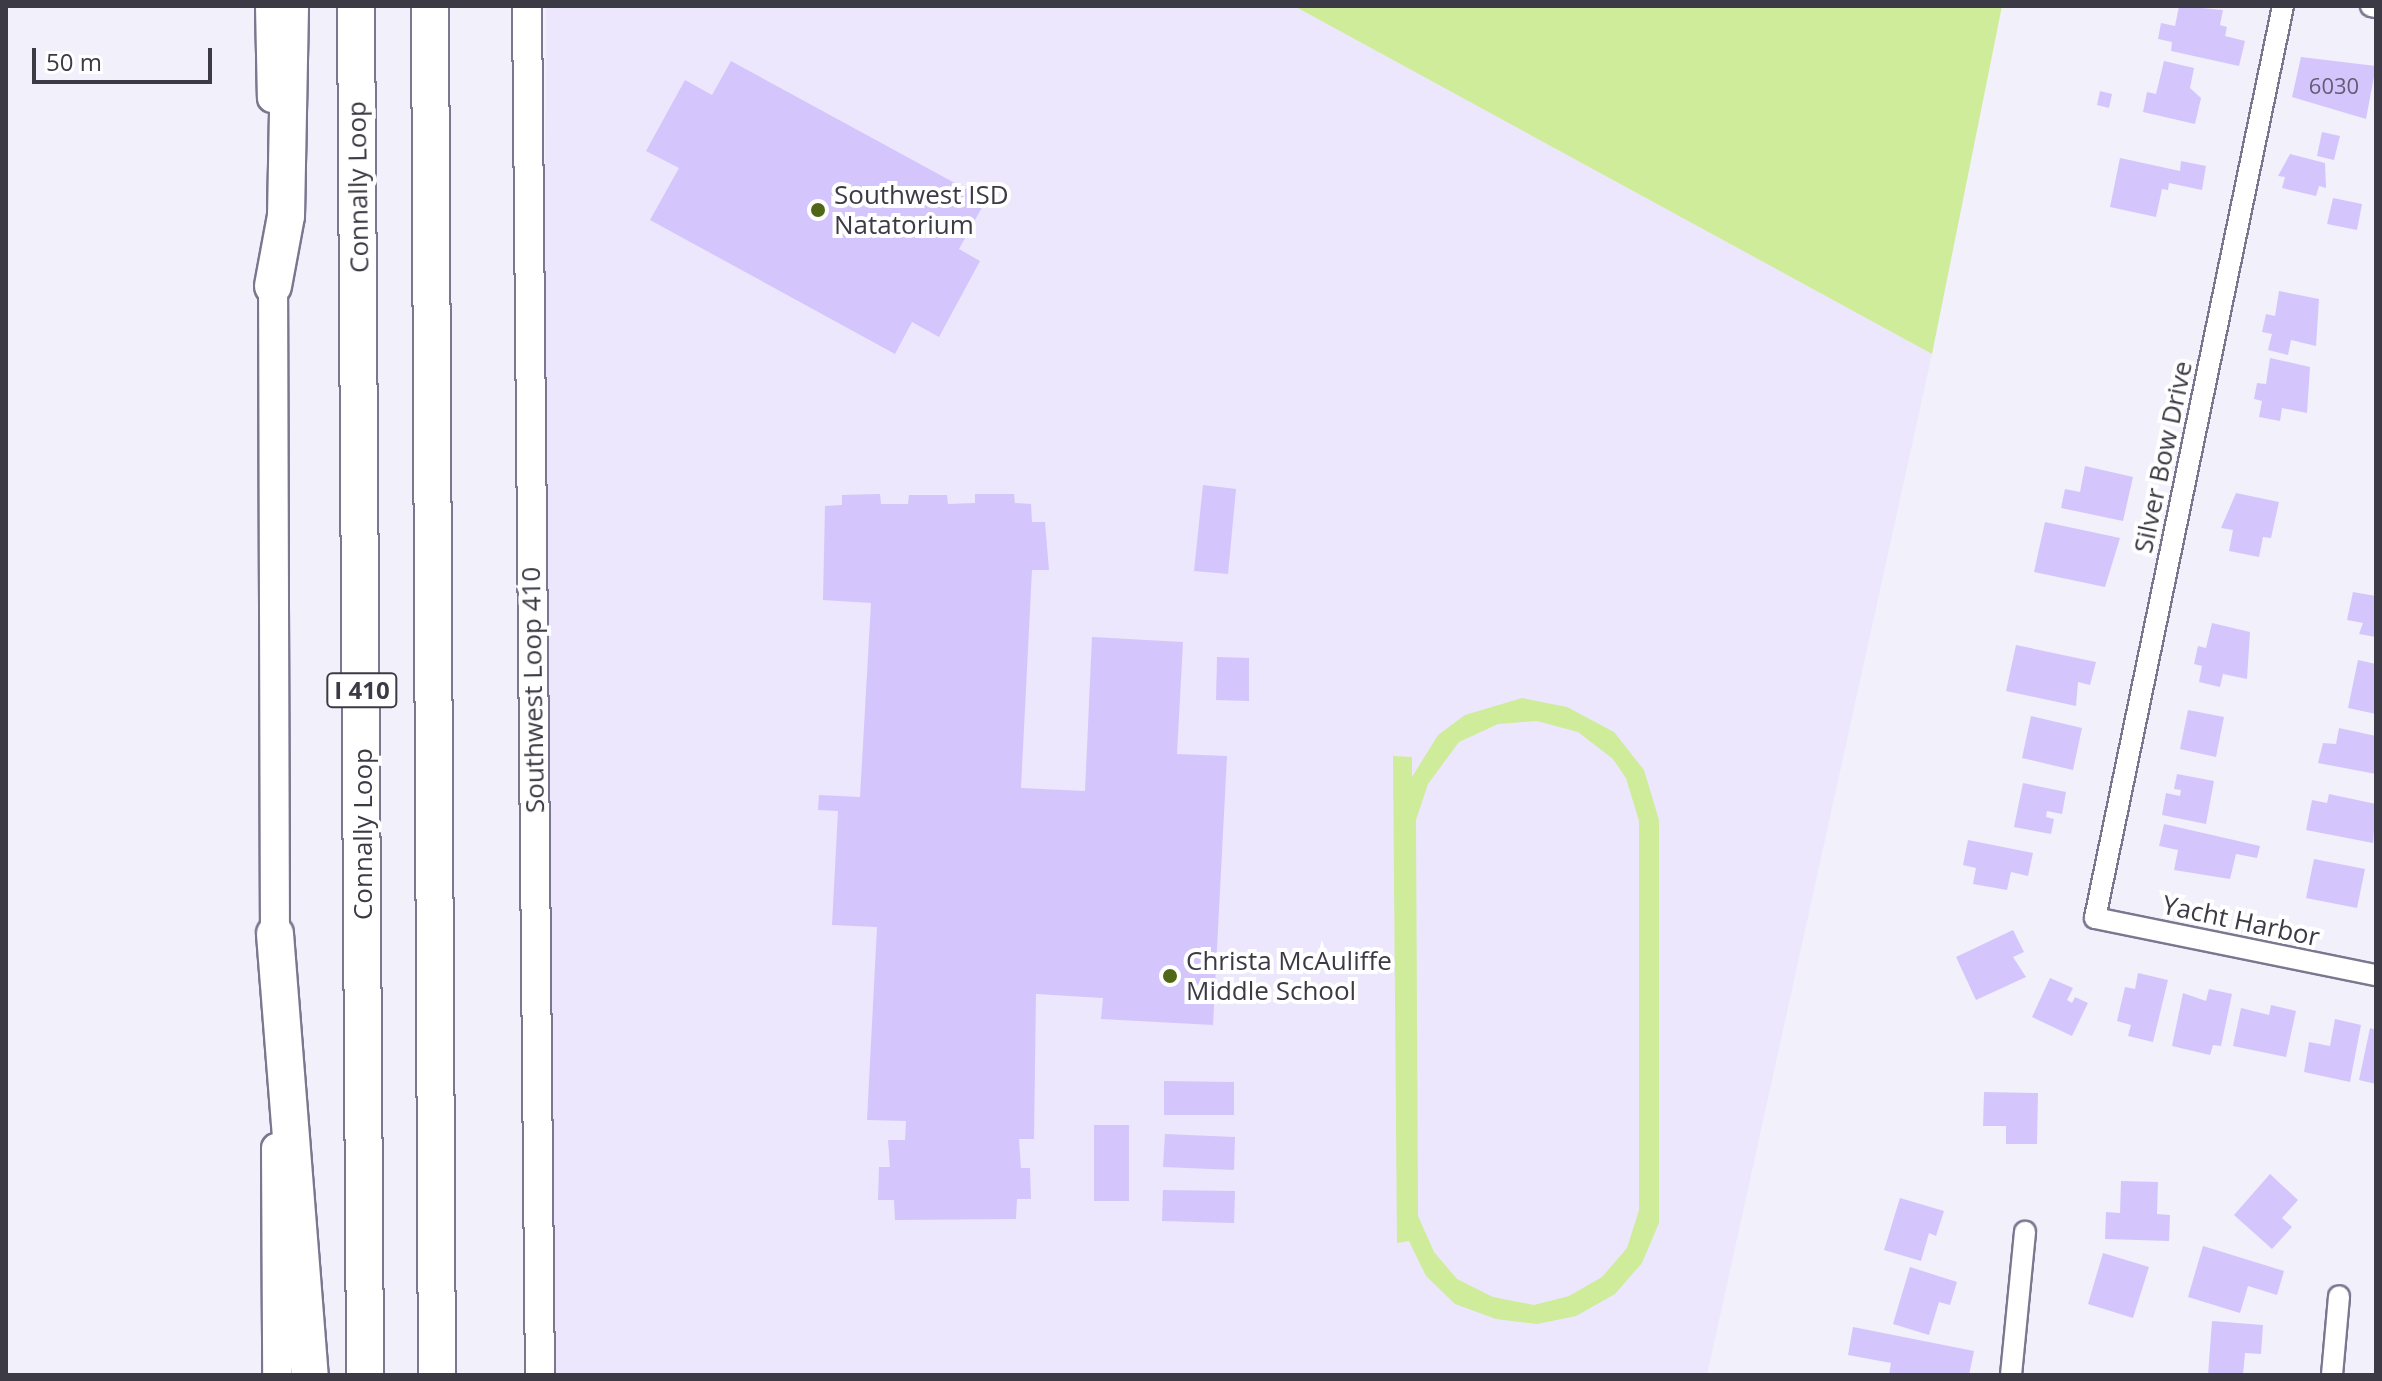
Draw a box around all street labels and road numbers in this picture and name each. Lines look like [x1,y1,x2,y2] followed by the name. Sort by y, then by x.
[341,101,375,273] street label: Connally Loop
[2127,358,2199,556] street label: Silver Bow Drive
[515,567,551,813] street label: Southwest Loop 410
[326,670,398,710] road number: I 410
[347,748,379,920] street label: Connally Loop
[2160,889,2322,953] street label: Yacht Harbor

